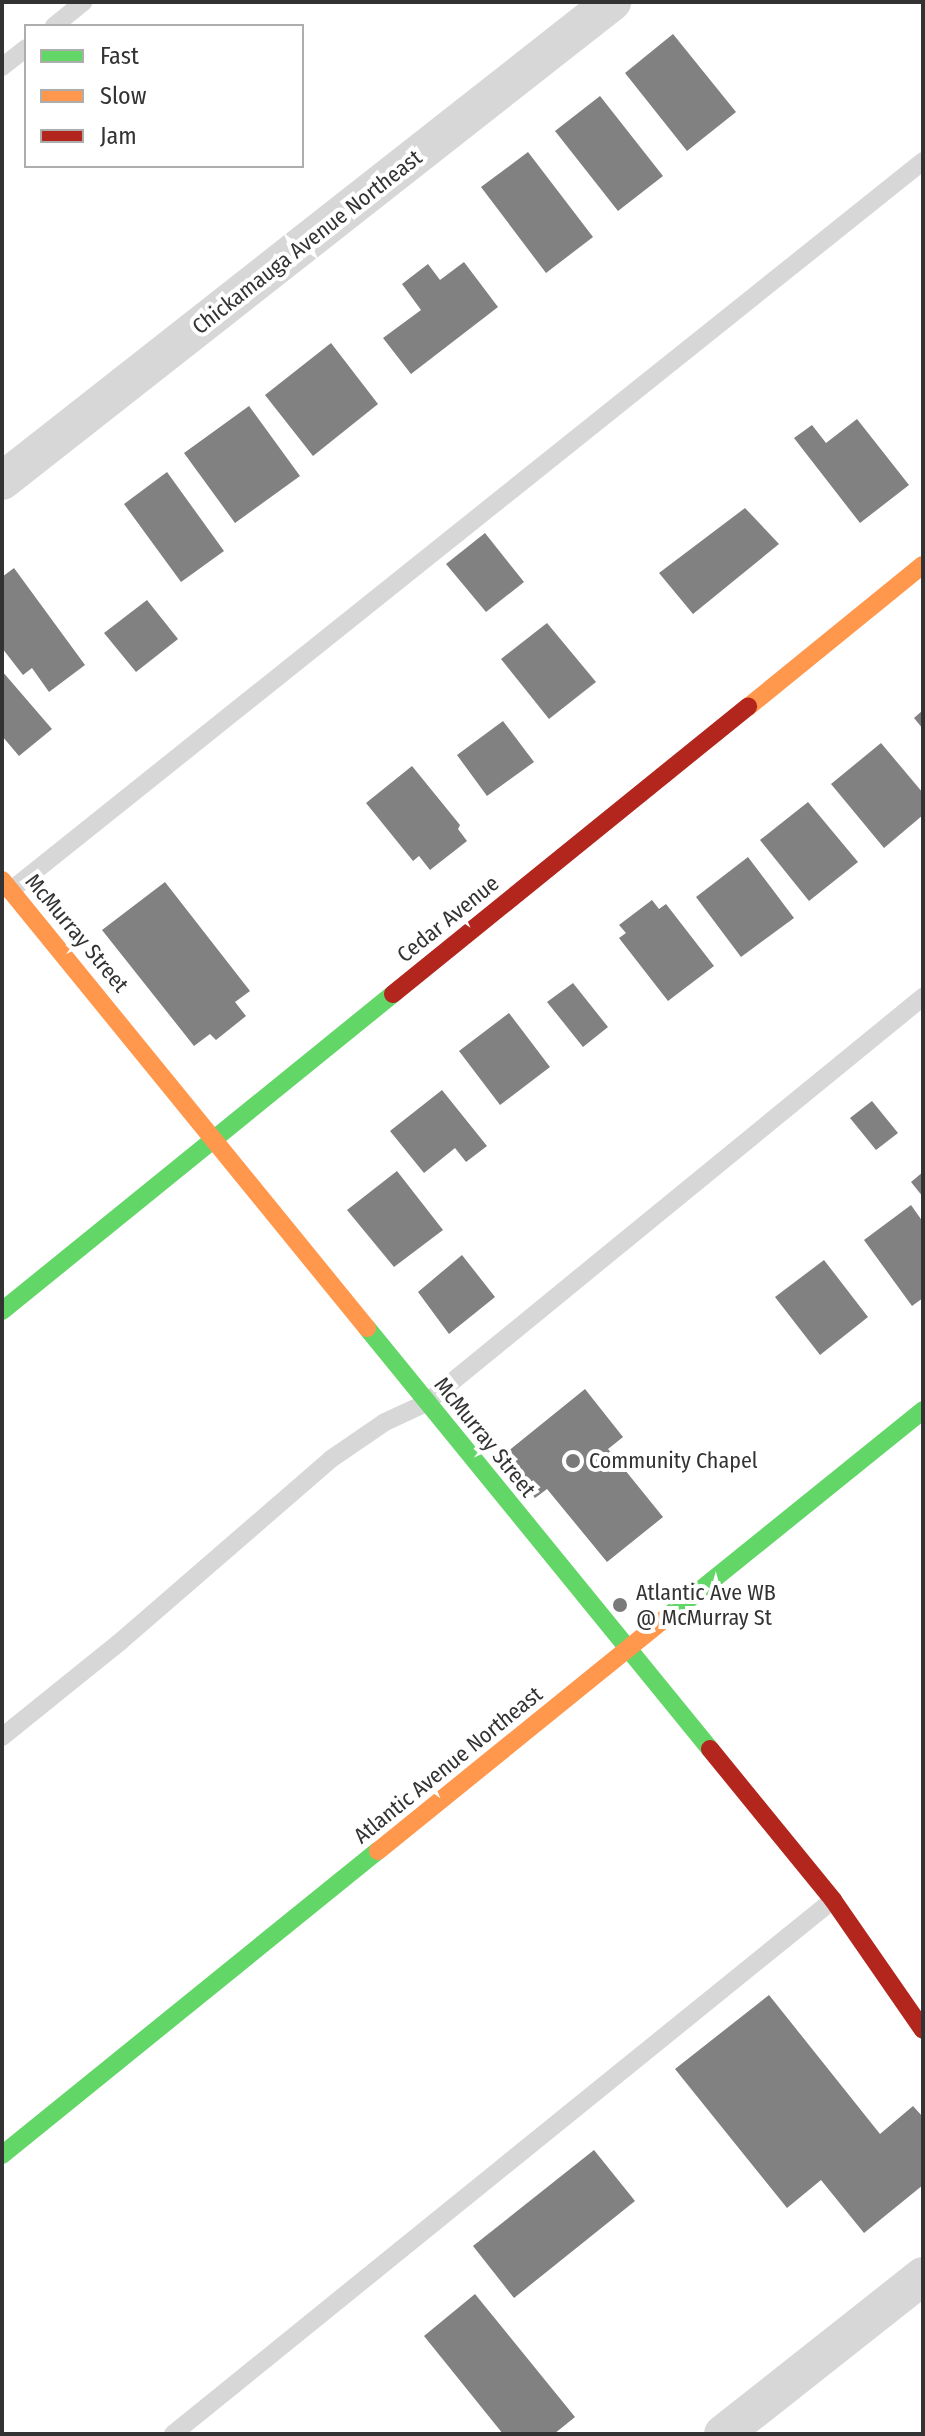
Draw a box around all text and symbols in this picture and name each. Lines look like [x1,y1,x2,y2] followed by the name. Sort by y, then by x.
[24,24,304,168] legend
[100,42,139,70] text: Fast
[100,82,146,110] text: Slow
[100,122,137,150] text: Jam
[187,144,427,340] street label: Chickamauga Avenue Northeast
[20,868,134,998] street label: McMurray Street
[392,870,504,968] street label: Cedar Avenue
[429,1372,541,1502] street label: McMurray Street
[589,1448,758,1474] place label: Community Chapel
[564,1452,582,1470] marker: Community Chapel
[636,1579,776,1630] place label: Atlantic Ave WB @ McMurray St
[611,1596,629,1614] marker: Atlantic Ave WB @ McMurray St
[349,1681,547,1849] street label: Atlantic Avenue Northeast

